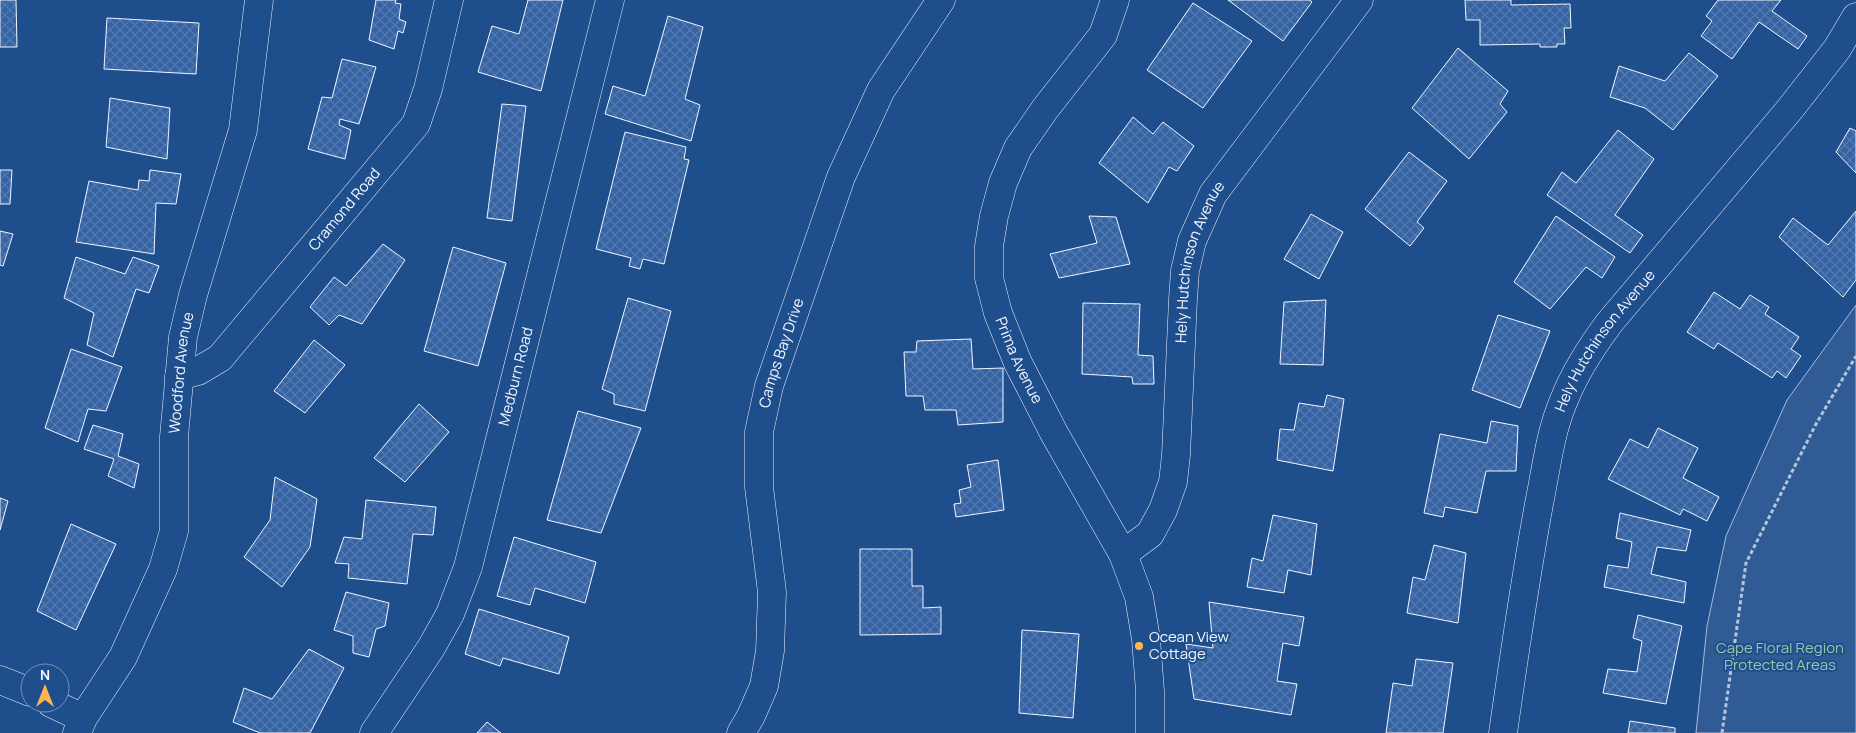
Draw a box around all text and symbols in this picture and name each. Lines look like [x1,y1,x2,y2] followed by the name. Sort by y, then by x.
[303,163,385,255] street label: Cramond Road
[1170,176,1229,343] street label: Hely Hutchinson Avenue
[1549,265,1660,415] street label: Hely Hutchinson Avenue
[754,295,809,410] street label: Camps Bay Drive
[163,310,199,434] street label: Woodford Avenue
[991,314,1048,407] street label: Prima Avenue
[493,325,538,428] street label: Medburn Road
[1149,626,1230,664] place label: Ocean View Cottage
[1716,637,1844,675] park label: Cape Floral Region Protected Areas
[1133,640,1145,652] marker: Ocean View Cottage
[20,663,70,713] north arrow
[40,665,50,684] text: N

